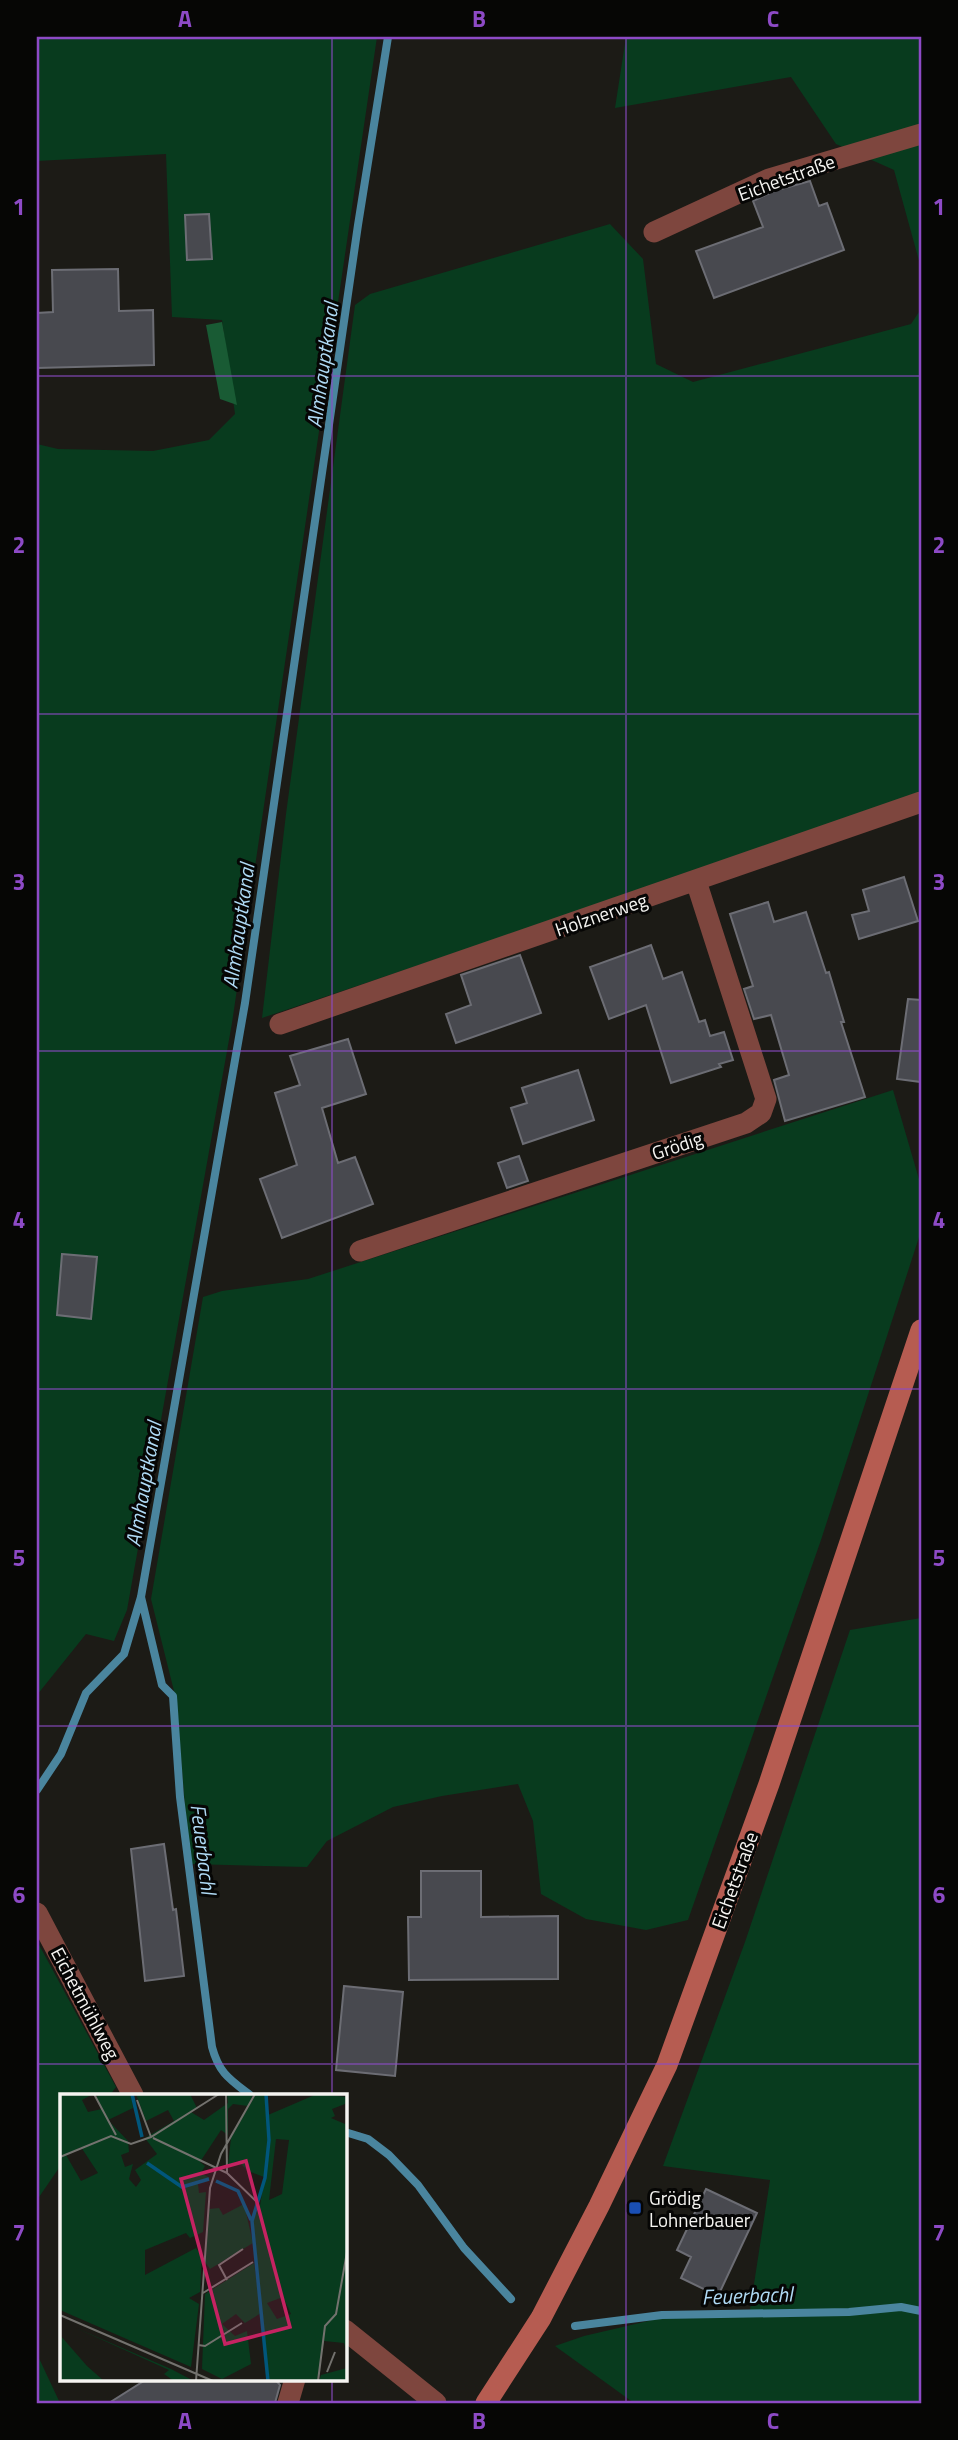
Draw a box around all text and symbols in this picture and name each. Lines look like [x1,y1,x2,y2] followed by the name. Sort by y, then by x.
[178,1,192,36] text: A
[472,1,486,36] text: B
[767,1,779,36] text: C
[733,146,839,208] street label: Eichetstraße
[13,189,25,224] text: 1
[933,189,945,224] text: 1
[297,298,347,430] water label: Almhauptkanal
[13,527,25,562] text: 2
[933,527,945,562] text: 2
[213,859,263,991] water label: Almhauptkanal
[13,864,25,899] text: 3
[933,864,945,899] text: 3
[551,885,651,943] street label: Holznerweg
[648,1123,706,1167] street label: Grödig
[13,1202,25,1237] text: 4
[933,1202,945,1237] text: 4
[116,1417,170,1549] water label: Almhauptkanal
[13,1540,25,1575] text: 5
[933,1540,945,1575] text: 5
[183,1802,226,1898] water label: Feuerbachl
[703,1827,765,1933] street label: Eichetstraße
[13,1877,26,1912] text: 6
[933,1877,946,1912] text: 6
[44,1942,128,2065] street label: Eichetmühlweg
[60,2094,346,2380] inset map
[649,2183,751,2234] place label: Grödig Lohnerbauer
[627,2200,643,2216] marker: Grödig Lohnerbauer
[13,2215,25,2250] text: 7
[933,2215,945,2250] text: 7
[701,2277,795,2313] water label: Feuerbachl
[178,2403,192,2438] text: A
[472,2403,486,2438] text: B
[767,2403,779,2438] text: C

